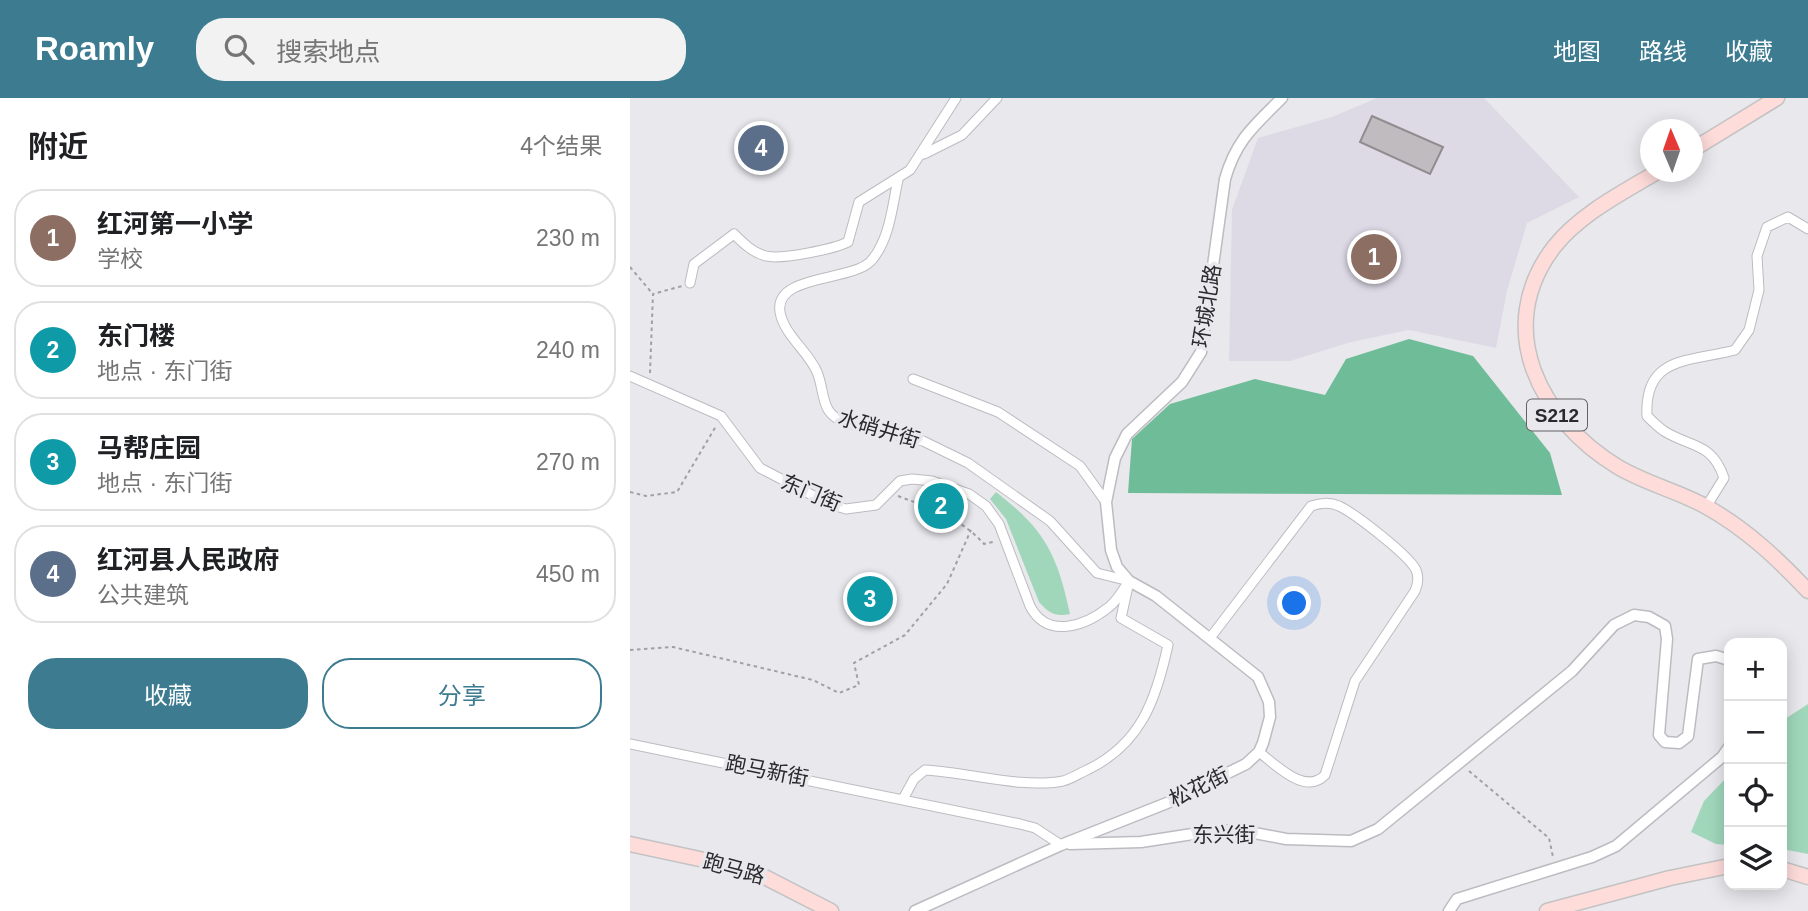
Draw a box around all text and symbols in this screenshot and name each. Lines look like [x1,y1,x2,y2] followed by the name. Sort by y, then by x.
[196,18,686,81] search box
[35,30,154,67] text: Roamly
[220,30,258,68] icon: search
[276,37,380,67] text: 搜索地点
[1553,38,1601,65] text: 地图
[1639,38,1687,65] text: 路线
[1725,38,1773,65] text: 收藏
[1640,119,1703,182] north arrow
[738,122,784,174] pin: 4
[28,130,88,163] text: 附近
[520,133,602,159] text: 4个结果
[97,209,253,239] text: 红河第一小学
[47,225,59,251] text: 1
[536,225,600,251] text: 230 m
[1351,231,1397,283] pin: 1
[97,246,143,272] text: 学校
[1189,263,1224,349] street label: 环城北路
[97,321,175,351] text: 东门楼
[47,337,59,363] text: 2
[536,337,600,363] text: 240 m
[97,358,232,384] text: 地点 · 东门街
[1527,400,1587,430] road number: S212
[836,405,923,452] street label: 水硝井街
[97,433,201,463] text: 马帮庄园
[47,449,59,475] text: 3
[536,449,600,475] text: 270 m
[97,470,232,496] text: 地点 · 东门街
[778,470,845,515] street label: 东门街
[918,480,964,532] pin: 2
[97,545,279,575] text: 红河县人民政府
[47,561,59,587] text: 4
[536,561,600,587] text: 450 m
[847,573,893,625] pin: 3
[97,582,189,608] text: 公共建筑
[1277,586,1311,620] your location
[1724,638,1787,890] map controls
[1724,638,1787,701] button: +
[28,658,308,729] button: 收藏
[322,658,602,729] button: 分享
[1724,701,1787,764] button: −
[724,751,811,790] street label: 跑马新街
[1165,762,1232,811] street label: 松花街
[1724,764,1787,827] button: locate
[1193,823,1256,846] street label: 东兴街
[1724,827,1787,890] button: layers
[701,849,768,888] street label: 跑马路

